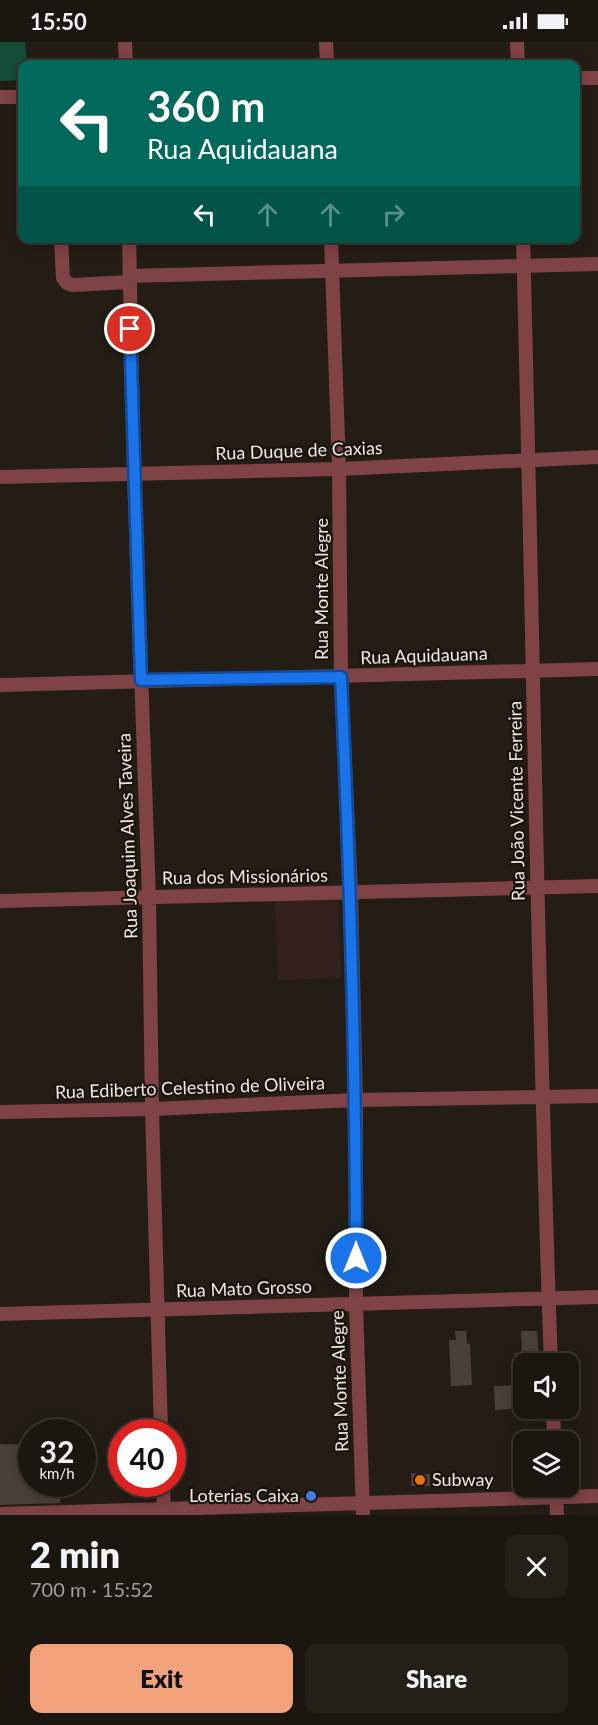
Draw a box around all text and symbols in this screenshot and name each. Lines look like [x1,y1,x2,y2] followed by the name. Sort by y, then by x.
[30,8,87,35] text: 15:50
[147,81,265,131] text: 360 m
[48,84,126,162] icon: left
[147,132,338,165] text: Rua Aquidauana
[188,198,221,231] icon: left
[251,198,284,231] icon: ahead
[314,198,347,231] icon: ahead
[377,198,410,231] icon: right
[104,303,155,354] pin
[113,312,146,345] icon: arrive
[215,436,383,464] street label: Rua Duque de Caxias
[310,518,332,660] street label: Rua Monte Alegre
[360,642,488,668] street label: Rua Aquidauana
[503,701,529,901] street label: Rua João Vicente Ferreira
[112,733,142,939] street label: Rua Joaquim Alves Taveira
[162,864,328,888] street label: Rua dos Missionários
[54,1071,325,1103] street label: Rua Ediberto Celestino de Oliveira
[324,1226,388,1290] position arrow
[176,1275,312,1301] street label: Rua Mato Grosso
[326,1310,352,1452] street label: Rua Monte Alegre
[513,1353,579,1497] map controls
[513,1353,579,1419] button: sound
[108,1419,186,1497] speed limit sign: 40
[513,1431,579,1497] button: layers
[40,1433,74,1469] text: 32
[39,1464,75,1482] text: km/h
[432,1468,494,1490] place label: Subway
[413,1473,427,1487] marker: Subway
[189,1484,299,1506] place label: Loterias Caixa
[304,1489,318,1503] marker: Loterias Caixa
[30,1532,120,1576] text: 2 min
[505,1535,568,1598] button: close
[30,1577,153,1601] text: 700 m · 15:52
[30,1644,293,1713] button: Exit
[305,1644,568,1713] button: Share

